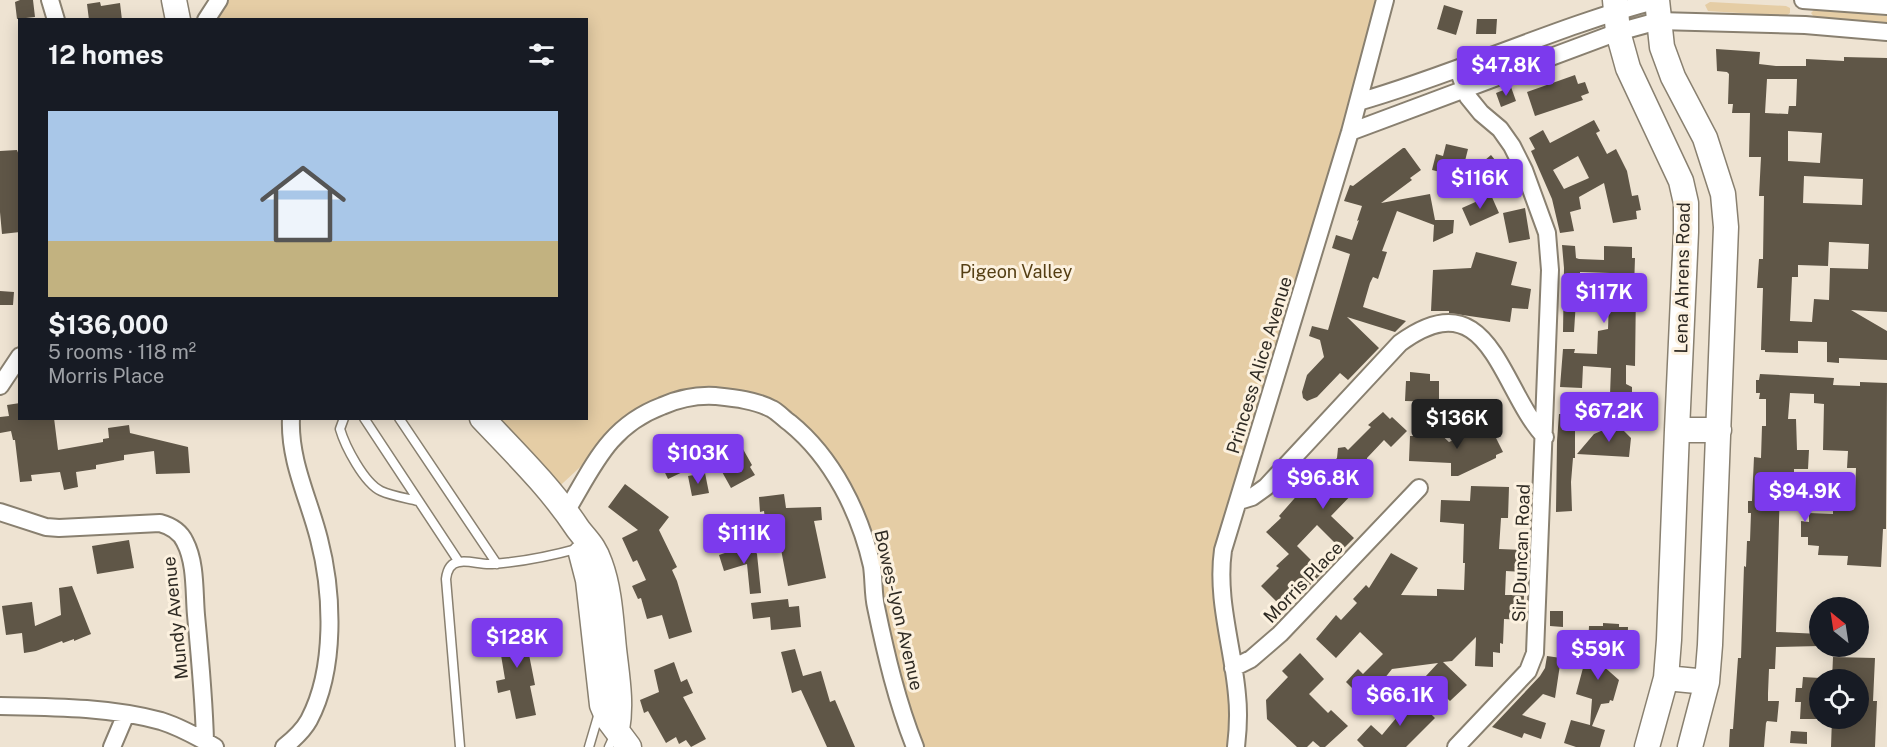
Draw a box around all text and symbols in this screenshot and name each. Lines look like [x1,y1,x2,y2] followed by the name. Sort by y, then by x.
[525,38,558,71] icon: filters
[48,39,164,70] text: 12 homes
[1457,46,1555,97] pin: $47.8K
[1471,53,1541,77] text: $47.8K
[249,150,357,258] icon: home
[1438,159,1522,210] pin: $116K
[1451,166,1509,190] text: $116K
[1670,202,1694,354] street label: Lena Ahrens Road
[960,261,1073,282] park label: Pigeon Valley
[1562,273,1646,324] pin: $117K
[1222,274,1296,456] street label: Princess Alice Avenue
[1575,280,1633,304] text: $117K
[48,309,169,340] text: $136,000
[48,340,196,364] text: 5 rooms · 118 m²
[48,364,164,388] text: Morris Place
[1560,392,1658,443] pin: $67.2K
[1415,399,1499,450] pin: $136K
[1574,399,1644,423] text: $67.2K
[1426,406,1488,430] text: $136K
[656,434,740,485] pin: $103K
[667,441,729,465] text: $103K
[1274,459,1372,510] pin: $96.8K
[1286,466,1360,490] text: $96.8K
[1756,472,1854,523] pin: $94.9K
[1769,479,1841,503] text: $94.9K
[1508,483,1534,623] street label: Sir Duncan Road
[702,514,786,565] pin: $111K
[717,521,771,545] text: $111K
[870,528,928,692] street label: Bowes-lyon Avenue
[1259,537,1347,627] street label: Morris Place
[158,556,192,680] street label: Mundy Avenue
[1809,597,1869,657] north arrow
[1809,597,1869,729] map controls
[475,618,559,669] pin: $128K
[486,625,548,649] text: $128K
[1562,630,1634,681] pin: $59K
[1571,637,1625,661] text: $59K
[1809,669,1869,729] button: locate
[1351,676,1449,727] pin: $66.1K
[1366,683,1434,707] text: $66.1K

